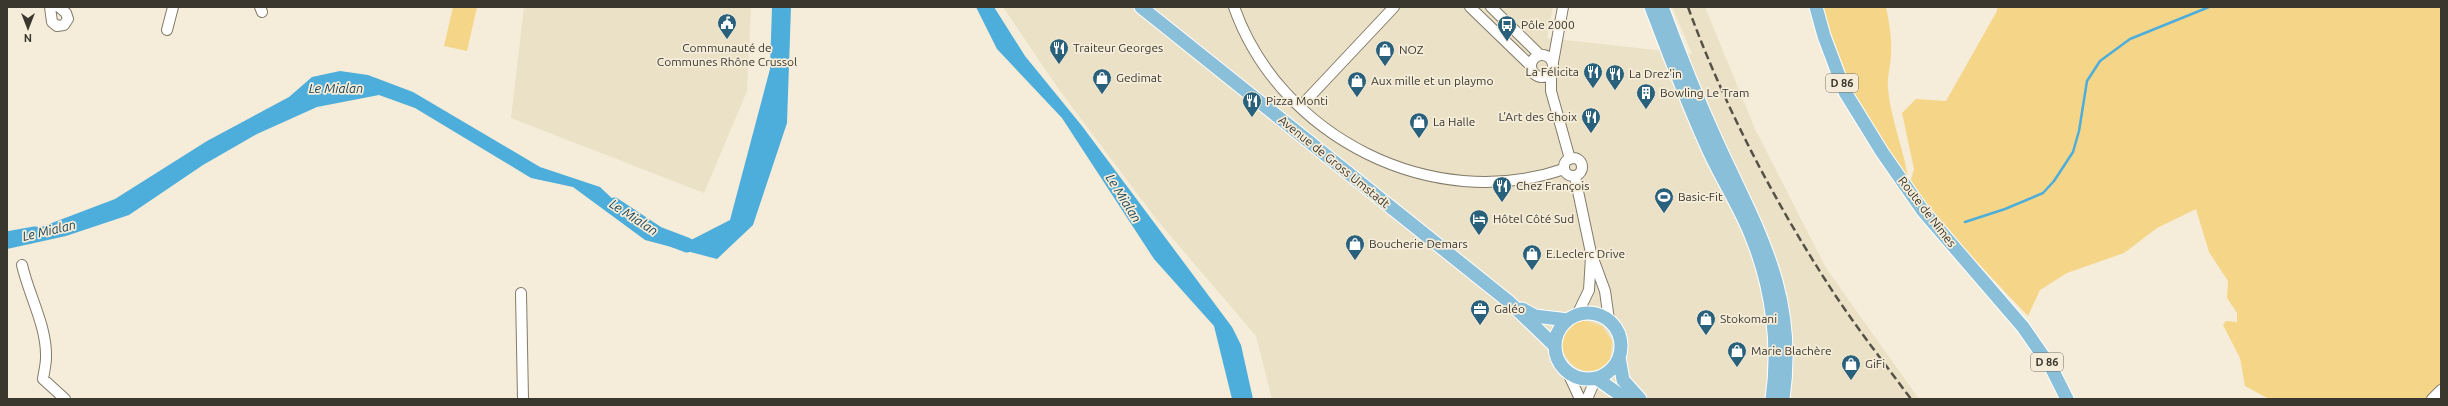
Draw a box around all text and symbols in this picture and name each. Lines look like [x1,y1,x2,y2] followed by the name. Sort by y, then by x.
[8,8,48,48] north arrow
[716,12,738,40] public building icon: Communauté de Communes Rhône Crussol
[1496,14,1518,42] bus stop icon: Pôle 2000
[1521,18,1575,31] place label: Pôle 2000
[24,32,32,44] text: N
[1048,37,1070,65] restaurant icon: Traiteur Georges
[1374,39,1396,67] shop icon: NOZ
[657,41,797,68] place label: Communauté de Communes Rhône Crussol
[1073,41,1163,54] place label: Traiteur Georges
[1399,43,1424,56] place label: NOZ
[1582,61,1604,89] restaurant icon: La Félicita
[1604,63,1626,91] restaurant icon: La Drez'in
[1526,65,1579,78] place label: La Félicita
[1091,67,1113,95] shop icon: Gedimat
[1629,67,1682,80] place label: La Drez'in
[1346,70,1368,98] shop icon: Aux mille et un playmo
[1116,71,1162,84] place label: Gedimat
[1371,74,1493,87] place label: Aux mille et un playmo
[1826,74,1858,92] road number: D 86
[309,81,363,95] water label: Le Mialan
[1635,82,1657,110] building icon: Bowling Le Tram
[1660,86,1749,99] place label: Bowling Le Tram
[1241,90,1263,118] restaurant icon: Pizza Monti
[1266,94,1328,107] place label: Pizza Monti
[1580,106,1602,134] restaurant icon: L'Art des Choix
[1498,110,1577,123] place label: L'Art des Choix
[1408,111,1430,139] shop icon: La Halle
[1276,113,1392,210] street label: Avenue de Gross Umstadt
[1433,115,1475,128] place label: La Halle
[1104,171,1144,225] water label: Le Mialan
[1896,174,1959,249] street label: Route de Nîmes
[1491,175,1513,203] restaurant icon: Chez François
[1516,179,1589,192] place label: Chez François
[1653,186,1675,214] sports icon: Basic-Fit
[1678,190,1723,203] place label: Basic-Fit
[607,196,661,238] water label: Le Mialan
[1468,208,1490,236] hotel icon: Hôtel Côté Sud
[1493,212,1574,225] place label: Hôtel Côté Sud
[21,217,77,243] water label: Le Mialan
[1344,233,1366,261] shop icon: Boucherie Demars
[1369,237,1468,250] place label: Boucherie Demars
[1521,243,1543,271] shop icon: E.Leclerc Drive
[1546,247,1625,260] place label: E.Leclerc Drive
[1469,298,1491,326] office icon: Galéo
[1494,302,1525,315] place label: Galéo
[1695,308,1717,336] shop icon: Stokomani
[1720,312,1777,325] place label: Stokomani
[1726,340,1748,368] shop icon: Marie Blachère
[1751,344,1832,357] place label: Marie Blachère
[1840,353,1862,381] shop icon: GiFi
[2031,353,2063,371] road number: D 86
[1865,357,1885,370] place label: GiFi

